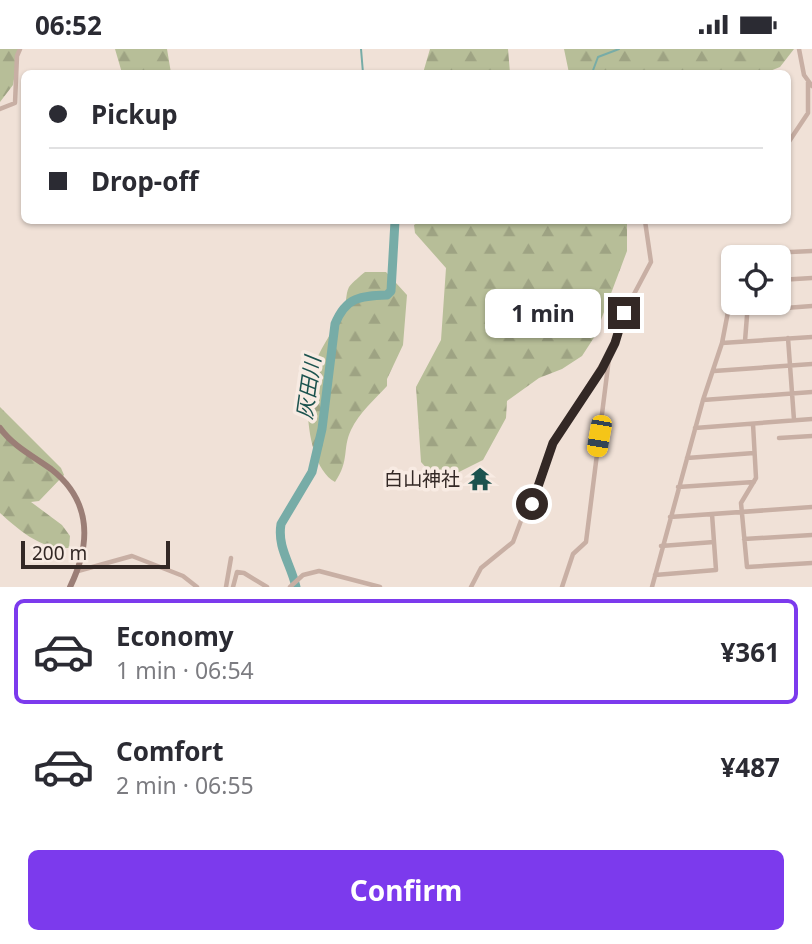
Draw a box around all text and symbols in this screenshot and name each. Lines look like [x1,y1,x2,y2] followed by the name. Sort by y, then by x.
[35,7,102,43] text: 06:52
[91,96,178,132] text: Pickup
[91,163,198,199] text: Drop-off
[721,245,791,315] map controls
[721,245,791,315] button: locate
[484,289,600,337] callout: 1 min
[511,297,575,329] text: 1 min
[608,297,640,329] route end
[290,353,327,421] water label: 灰田川
[586,413,613,459] car
[466,465,494,493] temple icon: 白山神社
[384,466,460,492] place label: 白山神社
[516,488,548,520] route start
[21,538,170,570] scale bar
[32,540,87,566] text: 200 m
[116,618,234,654] text: Economy
[32,620,95,683] icon: car
[721,634,780,670] text: ¥361
[116,654,254,686] text: 1 min · 06:54
[116,733,224,769] text: Comfort
[32,735,95,798] icon: car
[721,749,780,785] text: ¥487
[116,769,254,801] text: 2 min · 06:55
[28,850,784,930] button: Confirm

